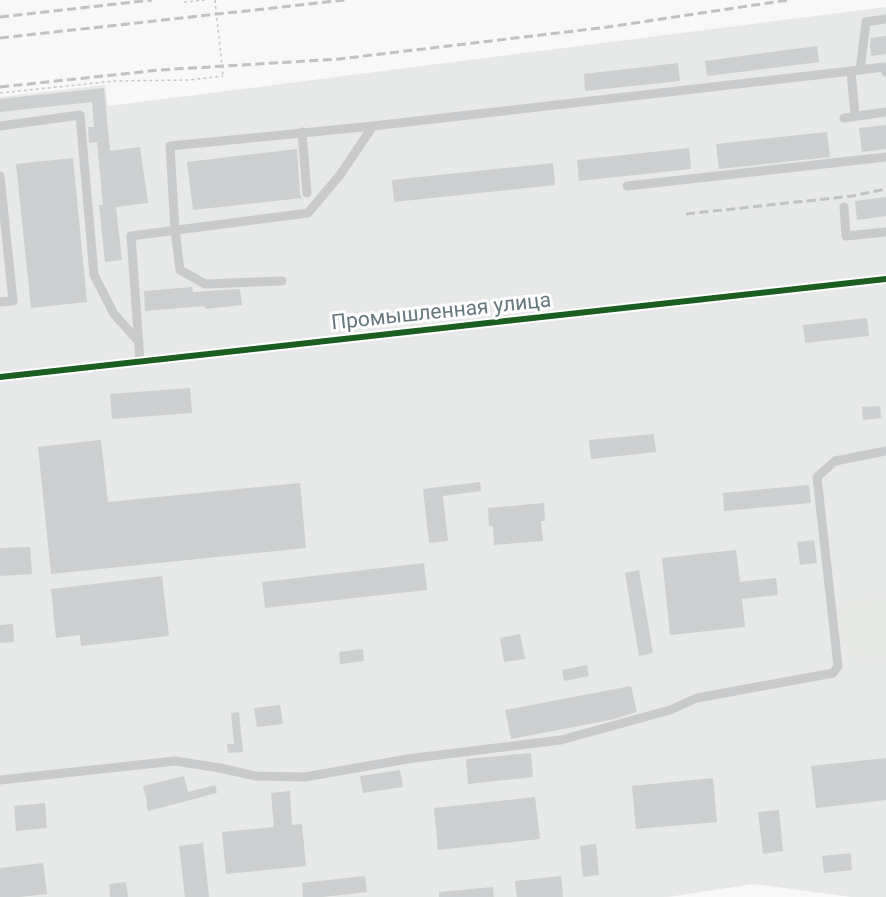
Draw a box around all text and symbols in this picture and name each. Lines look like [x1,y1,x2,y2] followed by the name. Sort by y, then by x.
[330,288,552,334] street label: Промышленная улица

